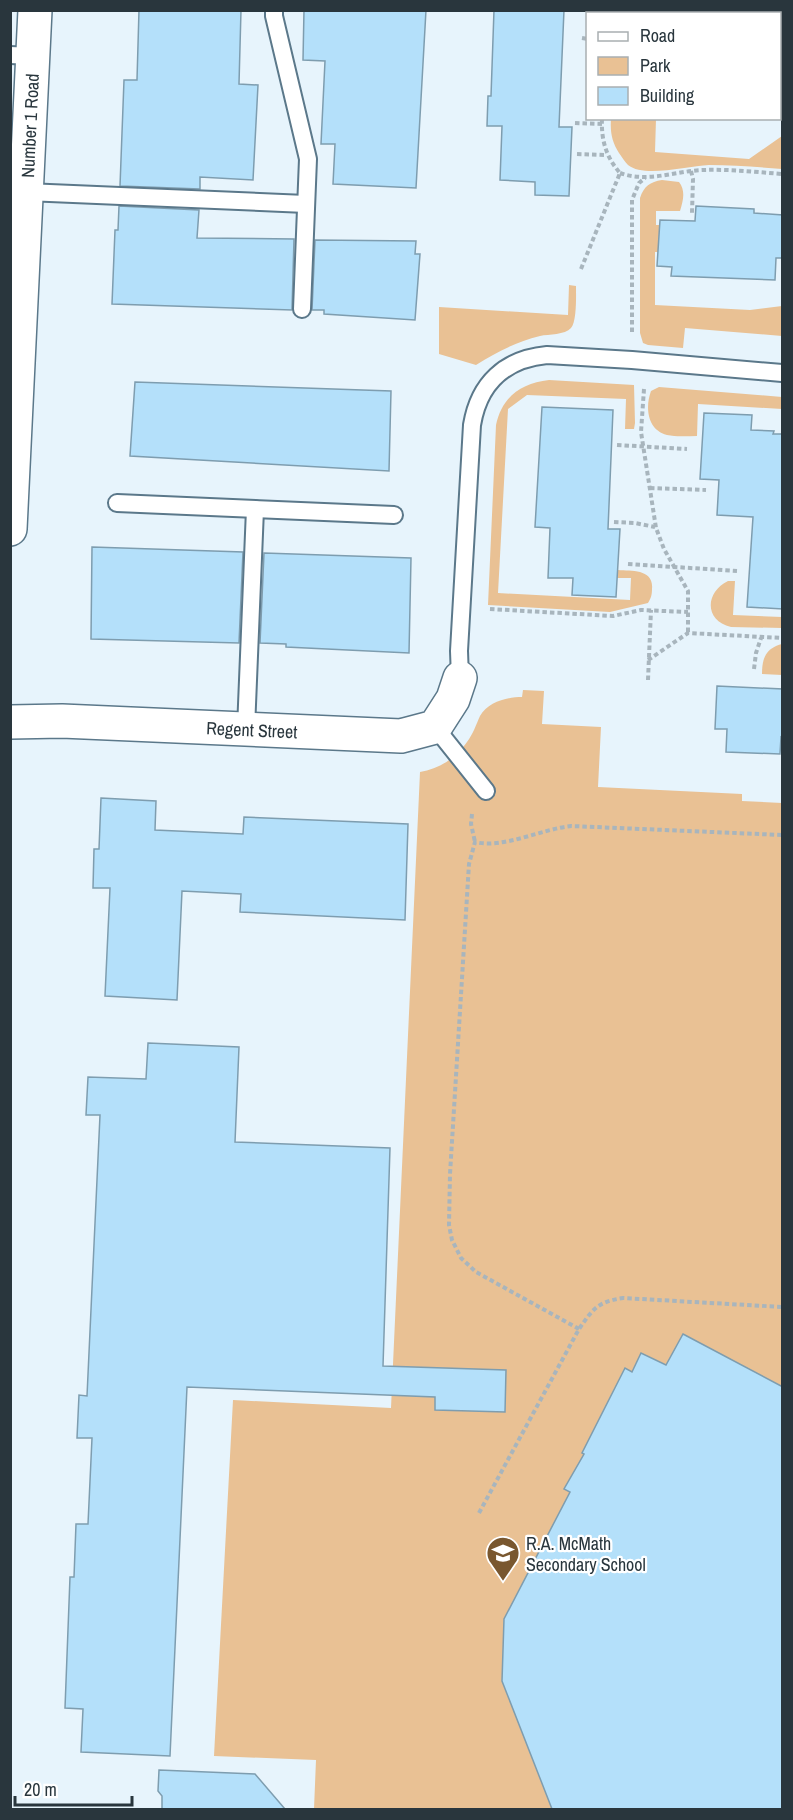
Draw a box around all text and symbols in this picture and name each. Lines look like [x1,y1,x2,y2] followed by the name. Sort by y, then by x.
[586,12,781,120] legend
[640,23,675,48] text: Road
[640,53,671,78] text: Park
[14,73,44,178] street label: Number 1 Road
[640,83,695,108] text: Building
[206,715,298,744] street label: Regent Street
[526,1531,646,1577] place label: R.A. McMath Secondary School
[485,1535,521,1582] school or university icon: R.A. McMath Secondary School
[15,1769,132,1807] scale bar
[24,1777,57,1802] text: 20 m

